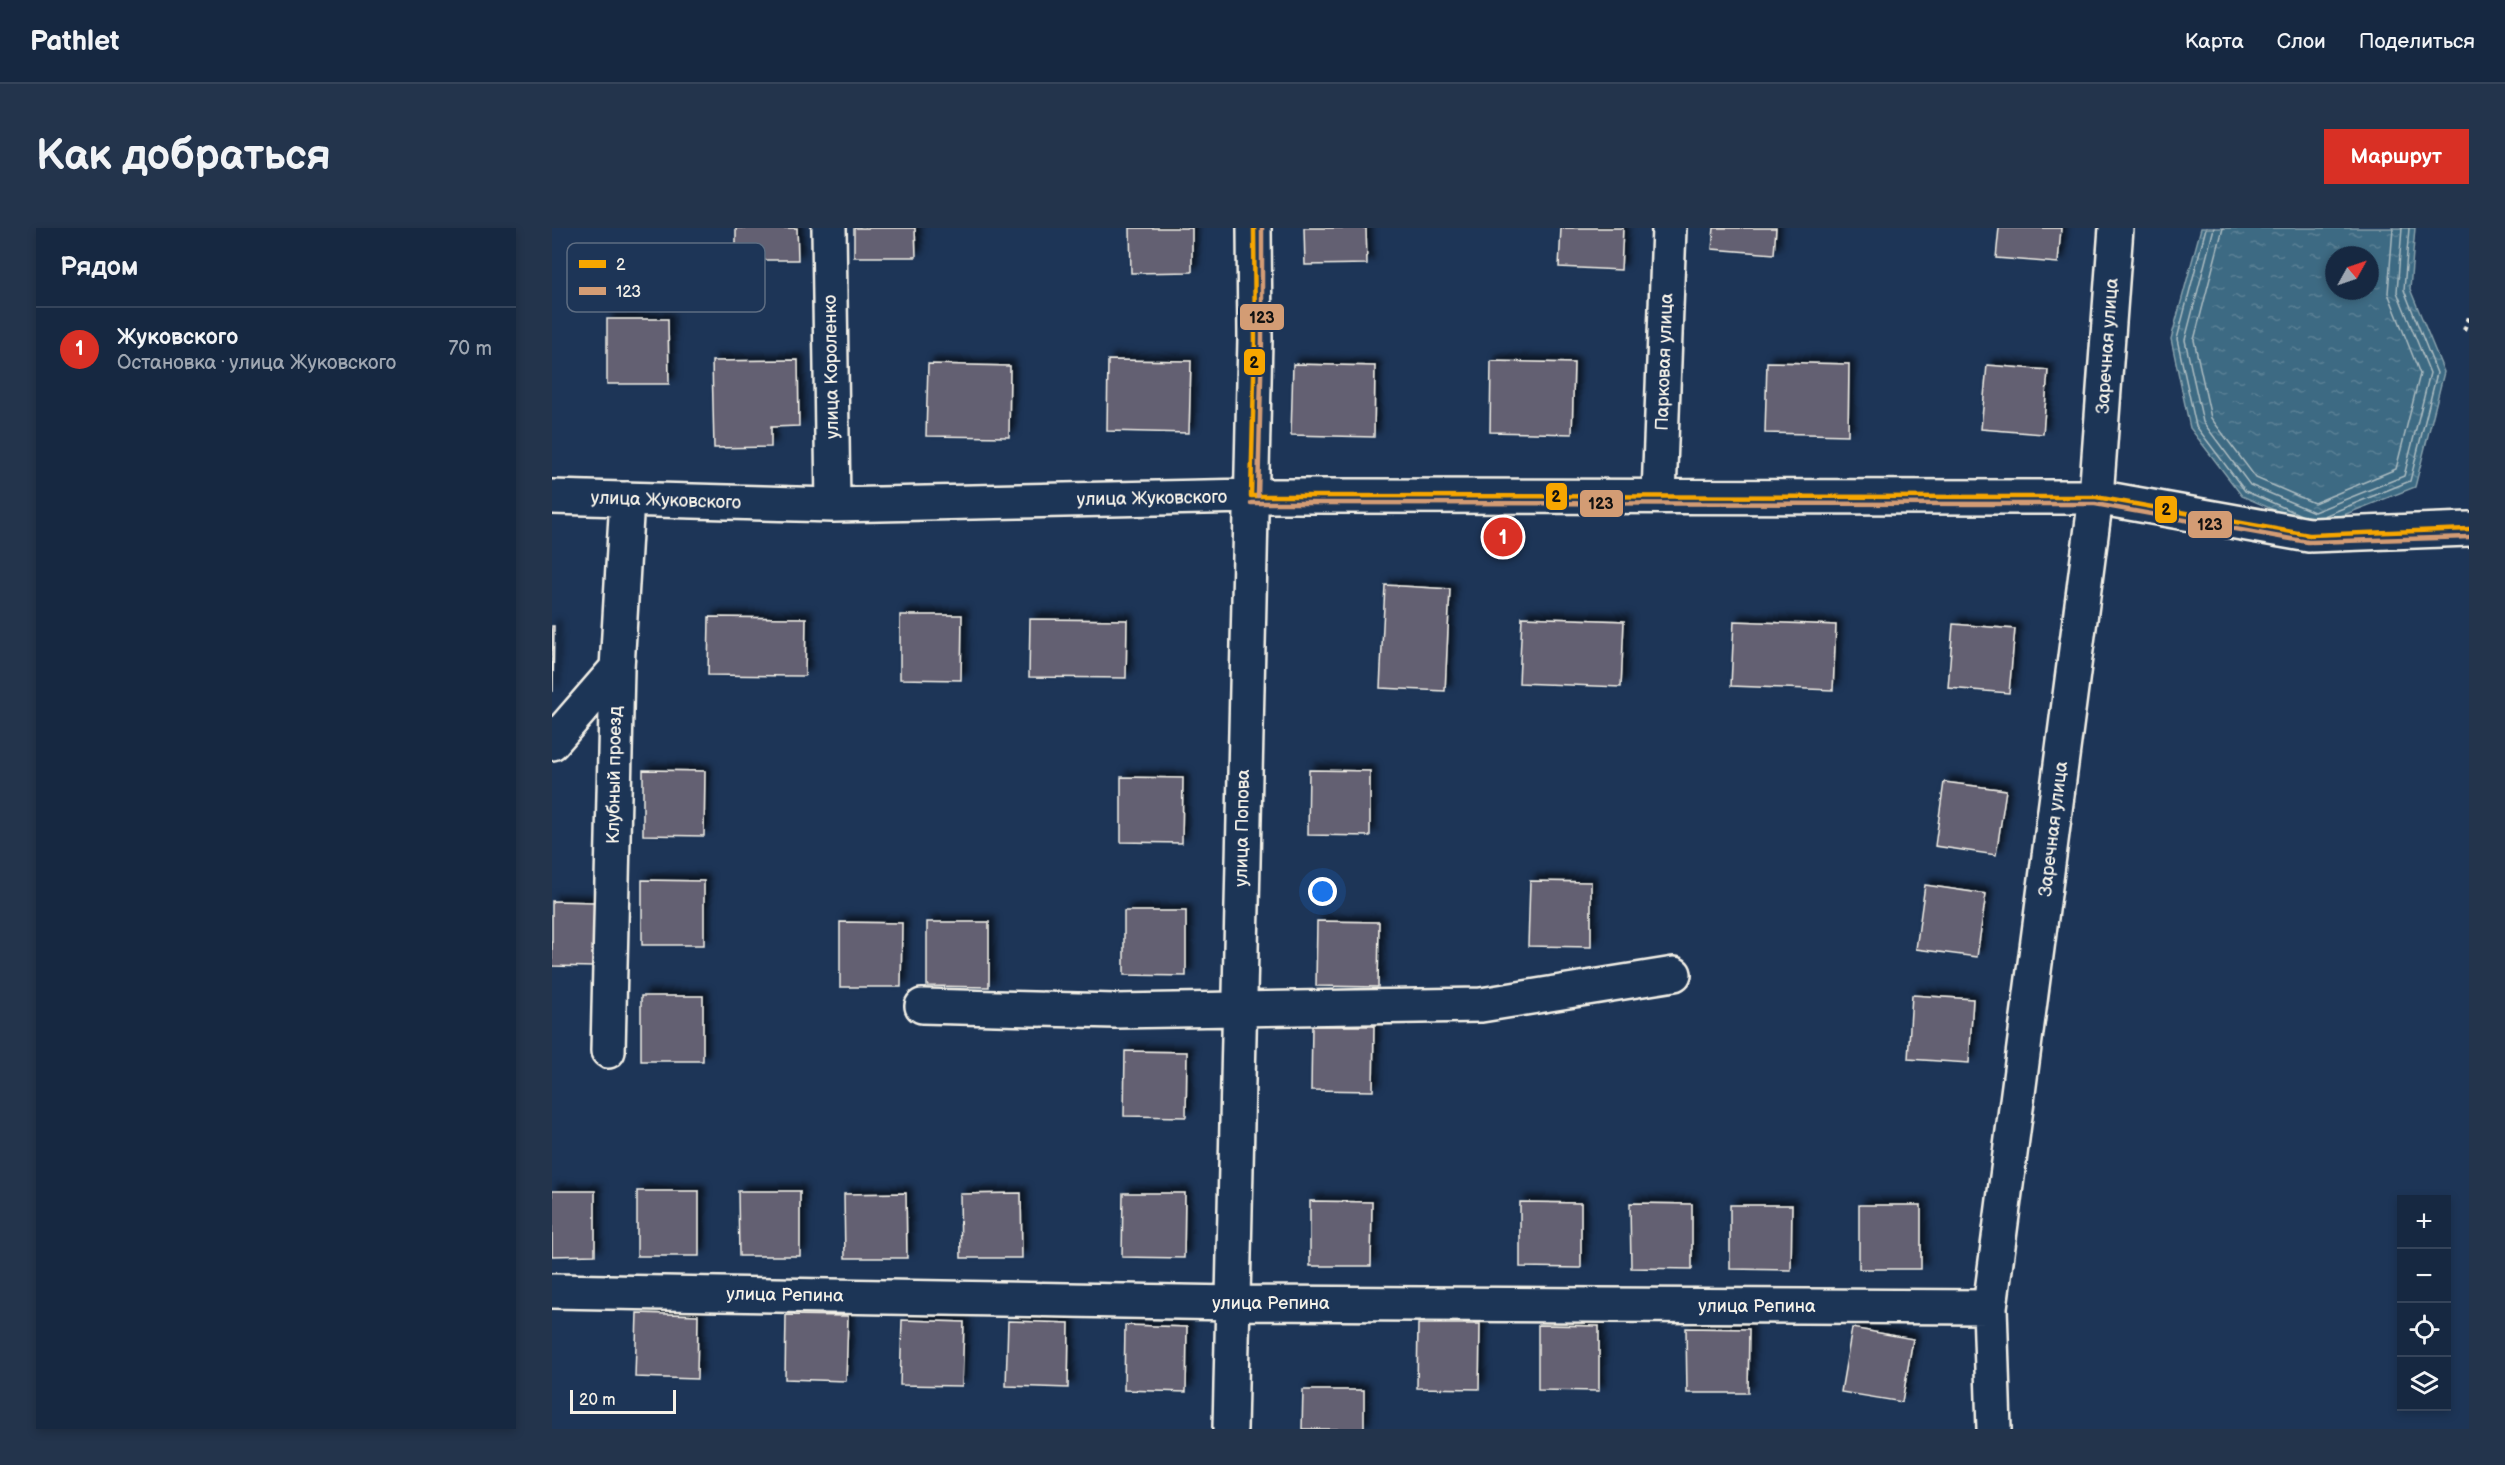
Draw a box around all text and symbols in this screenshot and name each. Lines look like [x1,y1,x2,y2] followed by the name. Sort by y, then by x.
[30,25,119,58] text: Pathlet
[2185,29,2244,54] text: Карта
[2277,29,2326,54] text: Слои
[2359,29,2475,54] text: Поделиться
[2324,129,2469,184] button: Маршрут
[36,131,331,182] text: Как добраться
[567,243,765,312] legend
[2325,246,2379,300] north arrow
[60,252,138,283] text: Рядом
[616,256,626,275] text: 2
[2092,277,2122,415] street label: Заречная улица
[616,283,641,302] text: 123
[1651,292,1677,431] street label: Парковая улица
[819,295,843,439] street label: улица Короленко
[1239,303,1285,331] line badge: 123
[1249,309,1275,328] text: 123
[117,324,238,351] text: Жуковского
[75,337,84,361] text: 1
[448,337,492,361] text: 70 m
[1243,348,1266,376] line badge: 2
[117,351,396,375] text: Остановка · улица Жуковского
[1249,354,1259,373] text: 2
[1545,482,1568,511] line badge: 2
[1077,486,1227,510] street label: улица Жуковского
[591,487,741,513] street label: улица Жуковского
[1551,488,1561,507] text: 2
[1579,489,1624,518] line badge: 123
[1588,495,1614,514] text: 123
[2154,495,2178,524] line badge: 2
[2161,501,2171,520] text: 2
[2187,510,2233,539] line badge: 123
[1484,514,1522,560] pin: 1
[2197,516,2223,535] text: 123
[602,706,626,844] street label: Клубный проезд
[2034,760,2072,898] street label: Заречная улица
[1230,769,1254,887] street label: улица Попова
[1308,877,1337,906] your location
[2397,1195,2451,1411] map controls
[2397,1195,2451,1249] button: +
[2397,1249,2451,1303] button: −
[726,1283,844,1307] street label: улица Репина
[1212,1293,1330,1314] street label: улица Репина
[1698,1296,1816,1317] street label: улица Репина
[2397,1303,2451,1357] button: locate
[2397,1357,2451,1411] button: layers
[570,1387,676,1414] scale bar
[579,1391,615,1410] text: 20 m

